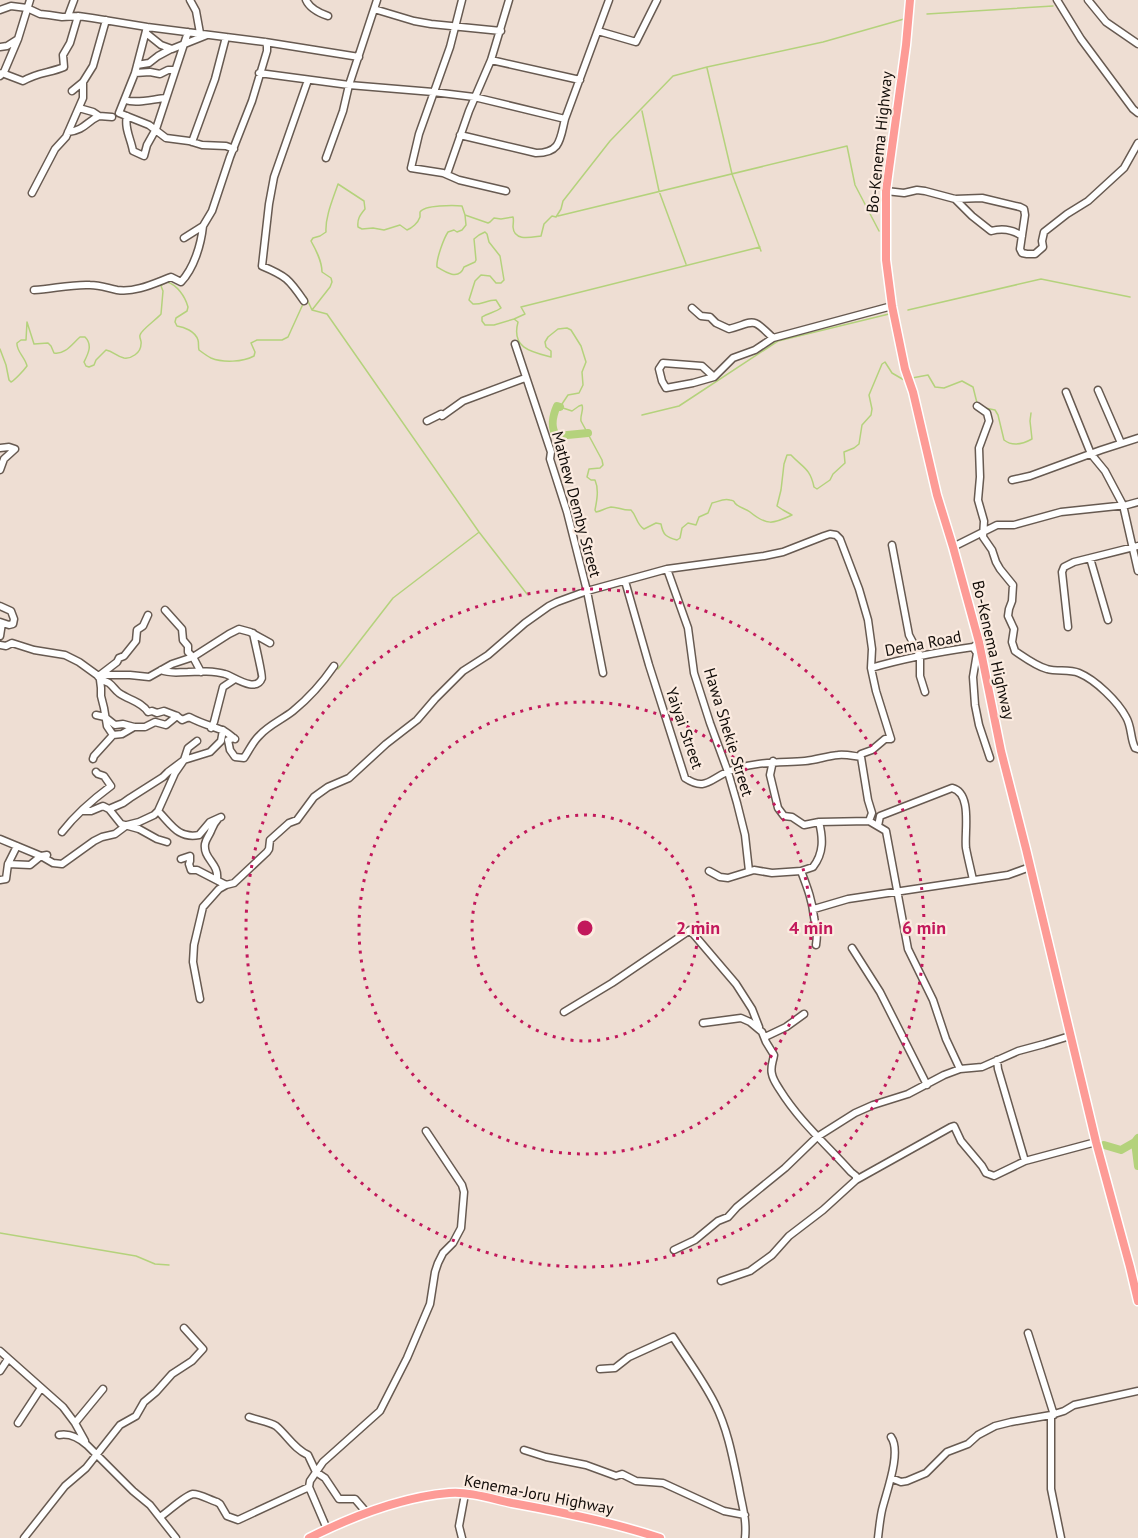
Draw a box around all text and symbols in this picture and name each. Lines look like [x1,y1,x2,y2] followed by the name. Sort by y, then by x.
[862,70,896,214] street label: Bo-Kenema Highway
[548,429,606,580] street label: Mathew Demby Street
[968,578,1020,722] street label: Bo-Kenema Highway
[883,626,963,660] street label: Dema Road
[700,665,758,799] street label: Hawa Shekie Street
[662,685,708,772] street label: Yaiyai Street
[676,916,720,939] text: 2 min
[789,916,833,939] text: 4 min
[902,916,946,939] text: 6 min
[575,918,595,938] centre of rings
[463,1470,616,1518] street label: Kenema-Joru Highway

